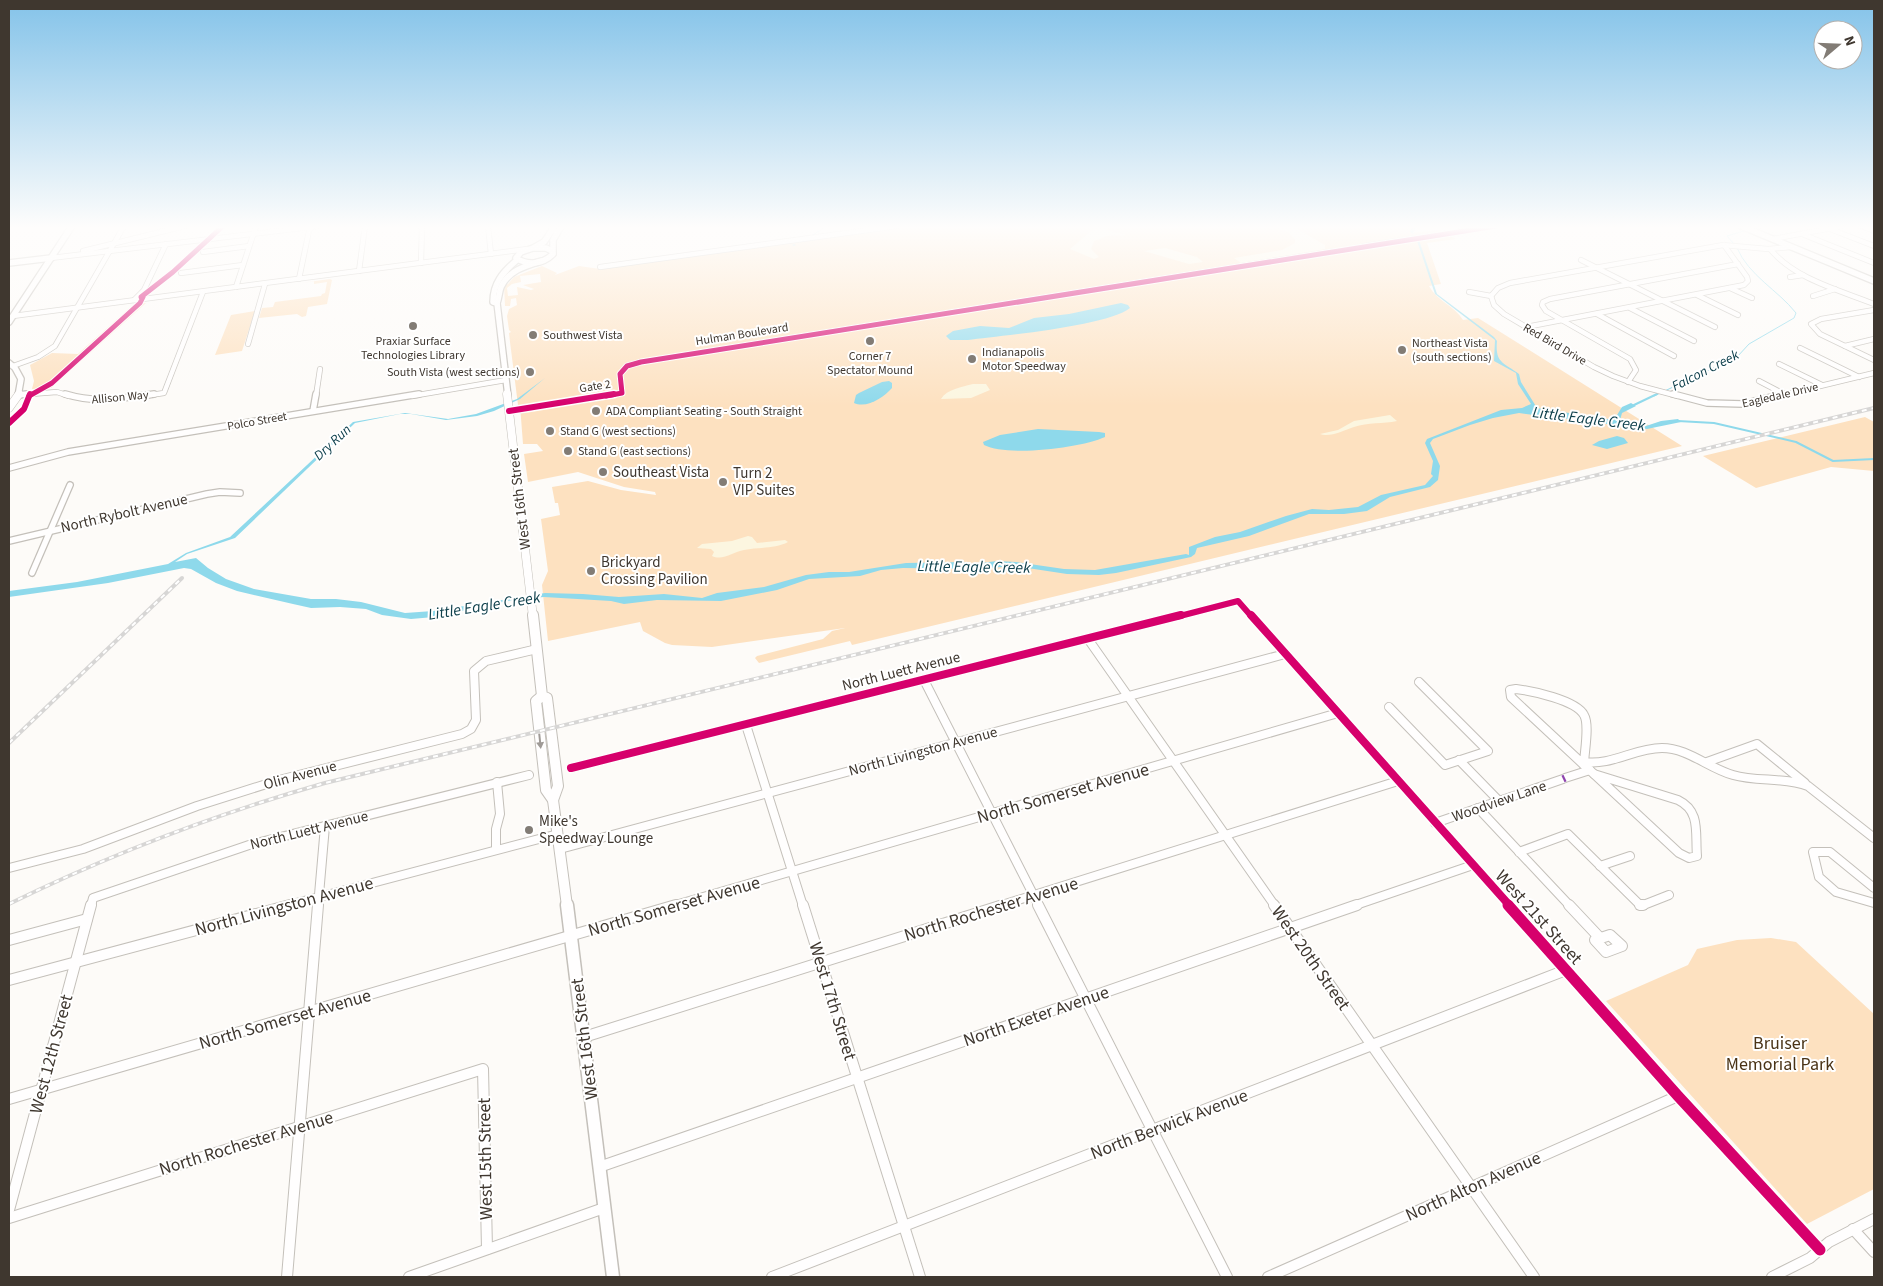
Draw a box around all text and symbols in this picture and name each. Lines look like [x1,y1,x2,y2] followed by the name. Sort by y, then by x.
[1813,20,1863,70] north arrow
[1838,33,1860,49] text: N
[694,319,790,350] street label: Hulman Boulevard
[1520,319,1590,370] street label: Red Bird Drive
[407,320,419,332] marker: Praxiar Surface Technologies Library
[543,327,623,344] place label: Southwest Vista
[527,329,539,341] marker: Southwest Vista
[361,333,465,364] place label: Praxiar Surface Technologies Library
[864,335,876,347] marker: Corner 7 Spectator Mound
[1412,335,1492,366] place label: Northeast Vista (south sections)
[982,344,1066,375] place label: Indianapolis Motor Speedway
[1396,344,1408,356] marker: Northeast Vista (south sections)
[1668,345,1743,396] water label: Falcon Creek
[827,348,913,379] place label: Corner 7 Spectator Mound
[966,353,978,365] marker: Indianapolis Motor Speedway
[387,364,520,381] place label: South Vista (west sections)
[524,366,536,378] marker: South Vista (west sections)
[578,376,612,397] street label: Gate 2
[1740,378,1820,412] street label: Eagledale Drive
[91,387,150,408] street label: Allison Way
[1531,401,1647,437] water label: Little Eagle Creek
[606,403,802,420] place label: ADA Compliant Seating - South Straight
[590,405,602,417] marker: ADA Compliant Seating - South Straight
[226,408,288,435] street label: Polco Street
[310,420,356,465] water label: Dry Run
[560,423,676,440] place label: Stand G (west sections)
[544,425,556,437] marker: Stand G (west sections)
[578,443,691,460] place label: Stand G (east sections)
[562,445,574,457] marker: Stand G (east sections)
[503,447,536,551] street label: West 16th Street
[613,462,709,483] place label: Southeast Vista
[733,463,795,501] place label: Turn 2 VIP Suites
[597,466,609,478] marker: Southeast Vista
[717,476,729,488] marker: Turn 2 VIP Suites
[59,489,190,538] street label: North Rybolt Avenue
[601,552,708,590] place label: Brickyard Crossing Pavilion
[917,555,1031,579] water label: Little Eagle Creek
[585,565,597,577] marker: Brickyard Crossing Pavilion
[426,586,542,626] water label: Little Eagle Creek
[840,647,962,696] street label: North Luett Avenue
[846,722,1000,781] street label: North Livingston Avenue
[536,733,544,749] one-way arrow
[261,756,339,795] street label: Olin Avenue
[974,757,1152,830] street label: North Somerset Avenue
[1449,775,1549,827] street label: Woodview Lane
[248,806,370,855] street label: North Luett Avenue
[539,811,653,849] place label: Mike's Speedway Lounge
[523,824,535,836] marker: Mike's Speedway Lounge
[1489,864,1588,970] street label: West 21st Street
[585,870,763,943] street label: North Somerset Avenue
[192,871,376,942] street label: North Livingston Avenue
[901,871,1081,948] street label: North Rochester Avenue
[1265,901,1356,1016] street label: West 20th Street
[803,939,862,1063] street label: West 17th Street
[565,977,604,1101] street label: West 16th Street
[960,980,1112,1053] street label: North Exeter Avenue
[196,983,374,1056] street label: North Somerset Avenue
[24,992,79,1116] street label: West 12th Street
[1726,1031,1834,1077] park label: Bruiser Memorial Park
[1087,1083,1252,1166] street label: North Berwick Avenue
[472,1098,499,1220] street label: West 15th Street
[156,1105,336,1182] street label: North Rochester Avenue
[1401,1145,1545,1228] street label: North Alton Avenue

